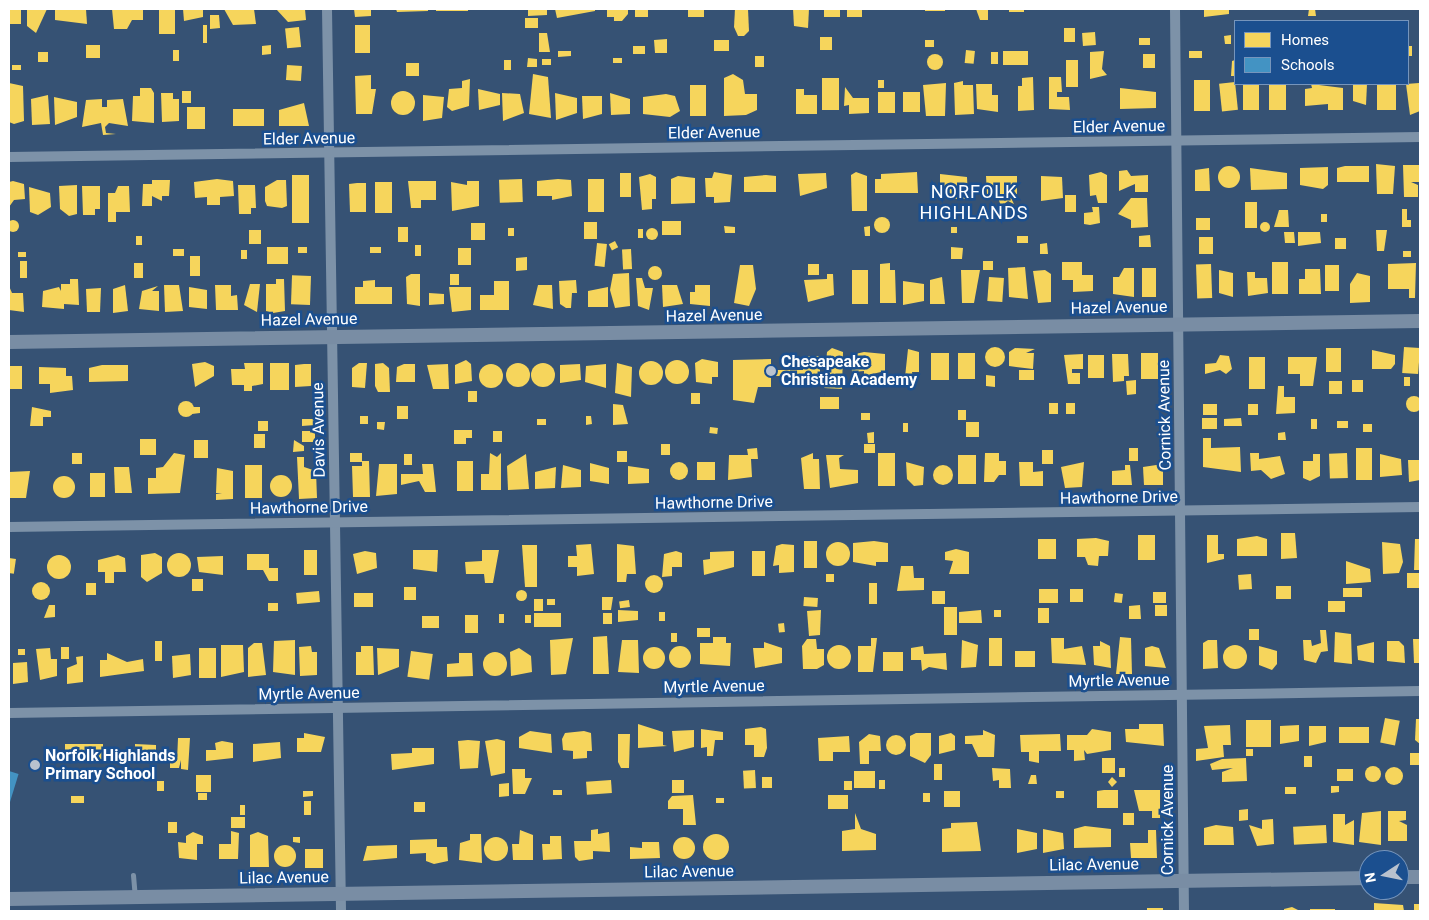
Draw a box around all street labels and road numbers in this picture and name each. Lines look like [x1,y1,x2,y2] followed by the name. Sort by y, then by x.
[1073,117,1165,137] street label: Elder Avenue
[668,123,760,143] street label: Elder Avenue
[263,129,355,149] street label: Elder Avenue
[1071,298,1167,318] street label: Hazel Avenue
[666,306,762,326] street label: Hazel Avenue
[261,310,357,330] street label: Hazel Avenue
[1154,360,1176,470] street label: Cornick Avenue
[309,382,329,478] street label: Davis Avenue
[1060,487,1178,509] street label: Hawthorne Drive
[655,492,773,514] street label: Hawthorne Drive
[250,497,368,519] street label: Hawthorne Drive
[1068,671,1170,691] street label: Myrtle Avenue
[663,677,765,697] street label: Myrtle Avenue
[258,684,360,704] street label: Myrtle Avenue
[1158,765,1178,875] street label: Cornick Avenue
[1049,855,1139,875] street label: Lilac Avenue
[644,862,734,882] street label: Lilac Avenue
[239,868,329,888] street label: Lilac Avenue

